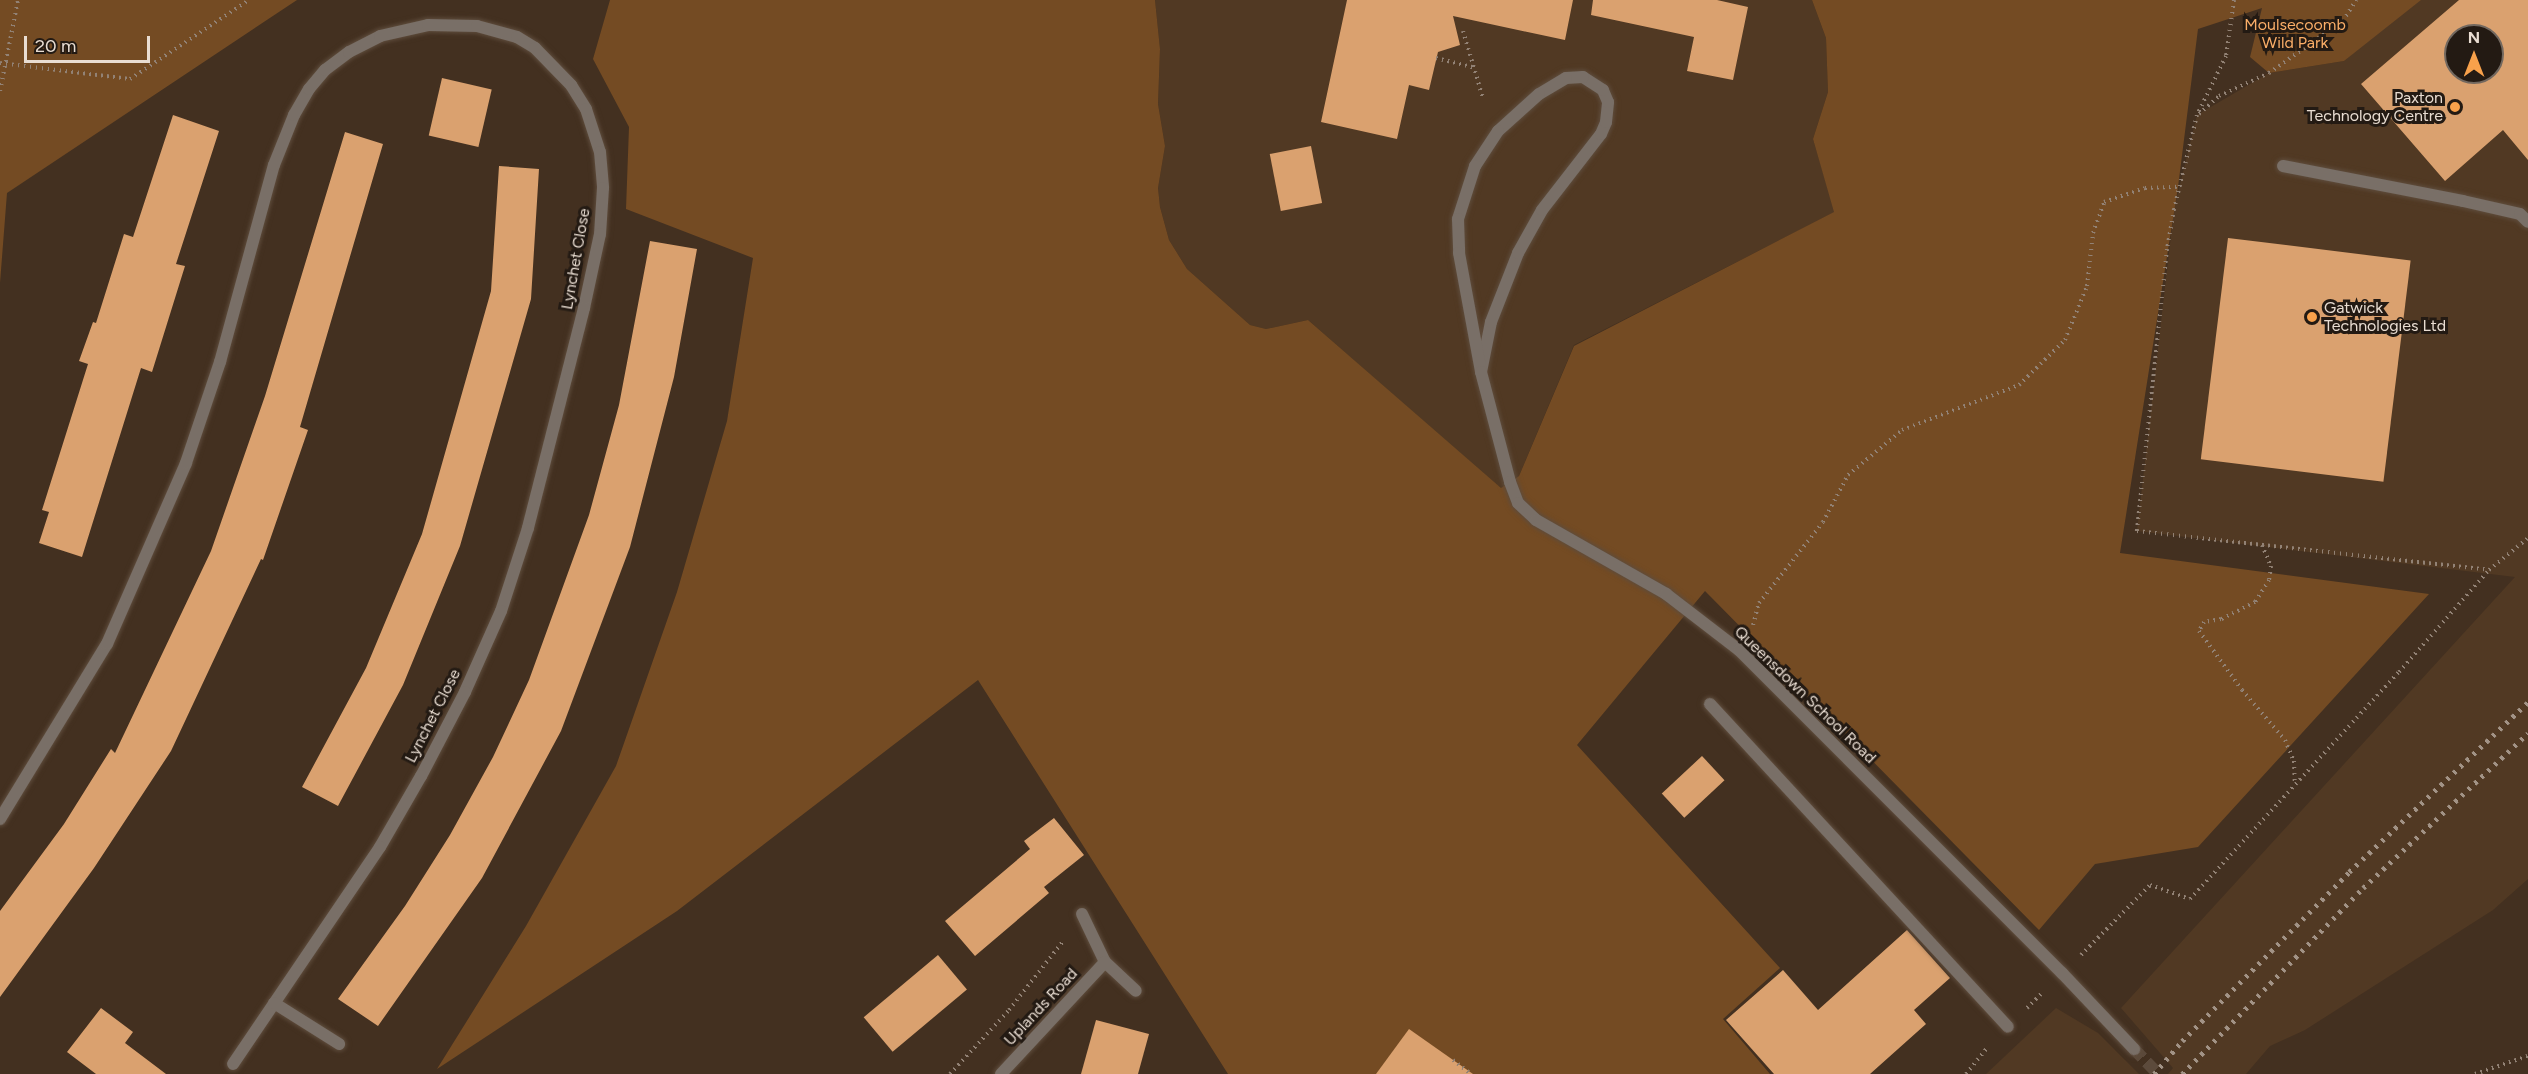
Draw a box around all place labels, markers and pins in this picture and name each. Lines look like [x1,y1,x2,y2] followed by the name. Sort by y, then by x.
[2307,88,2443,126] place label: Paxton Technology Centre
[2448,100,2462,114] marker: Paxton Technology Centre
[2324,298,2446,336] place label: Gatwick Technologies Ltd
[2305,310,2319,324] marker: Gatwick Technologies Ltd

